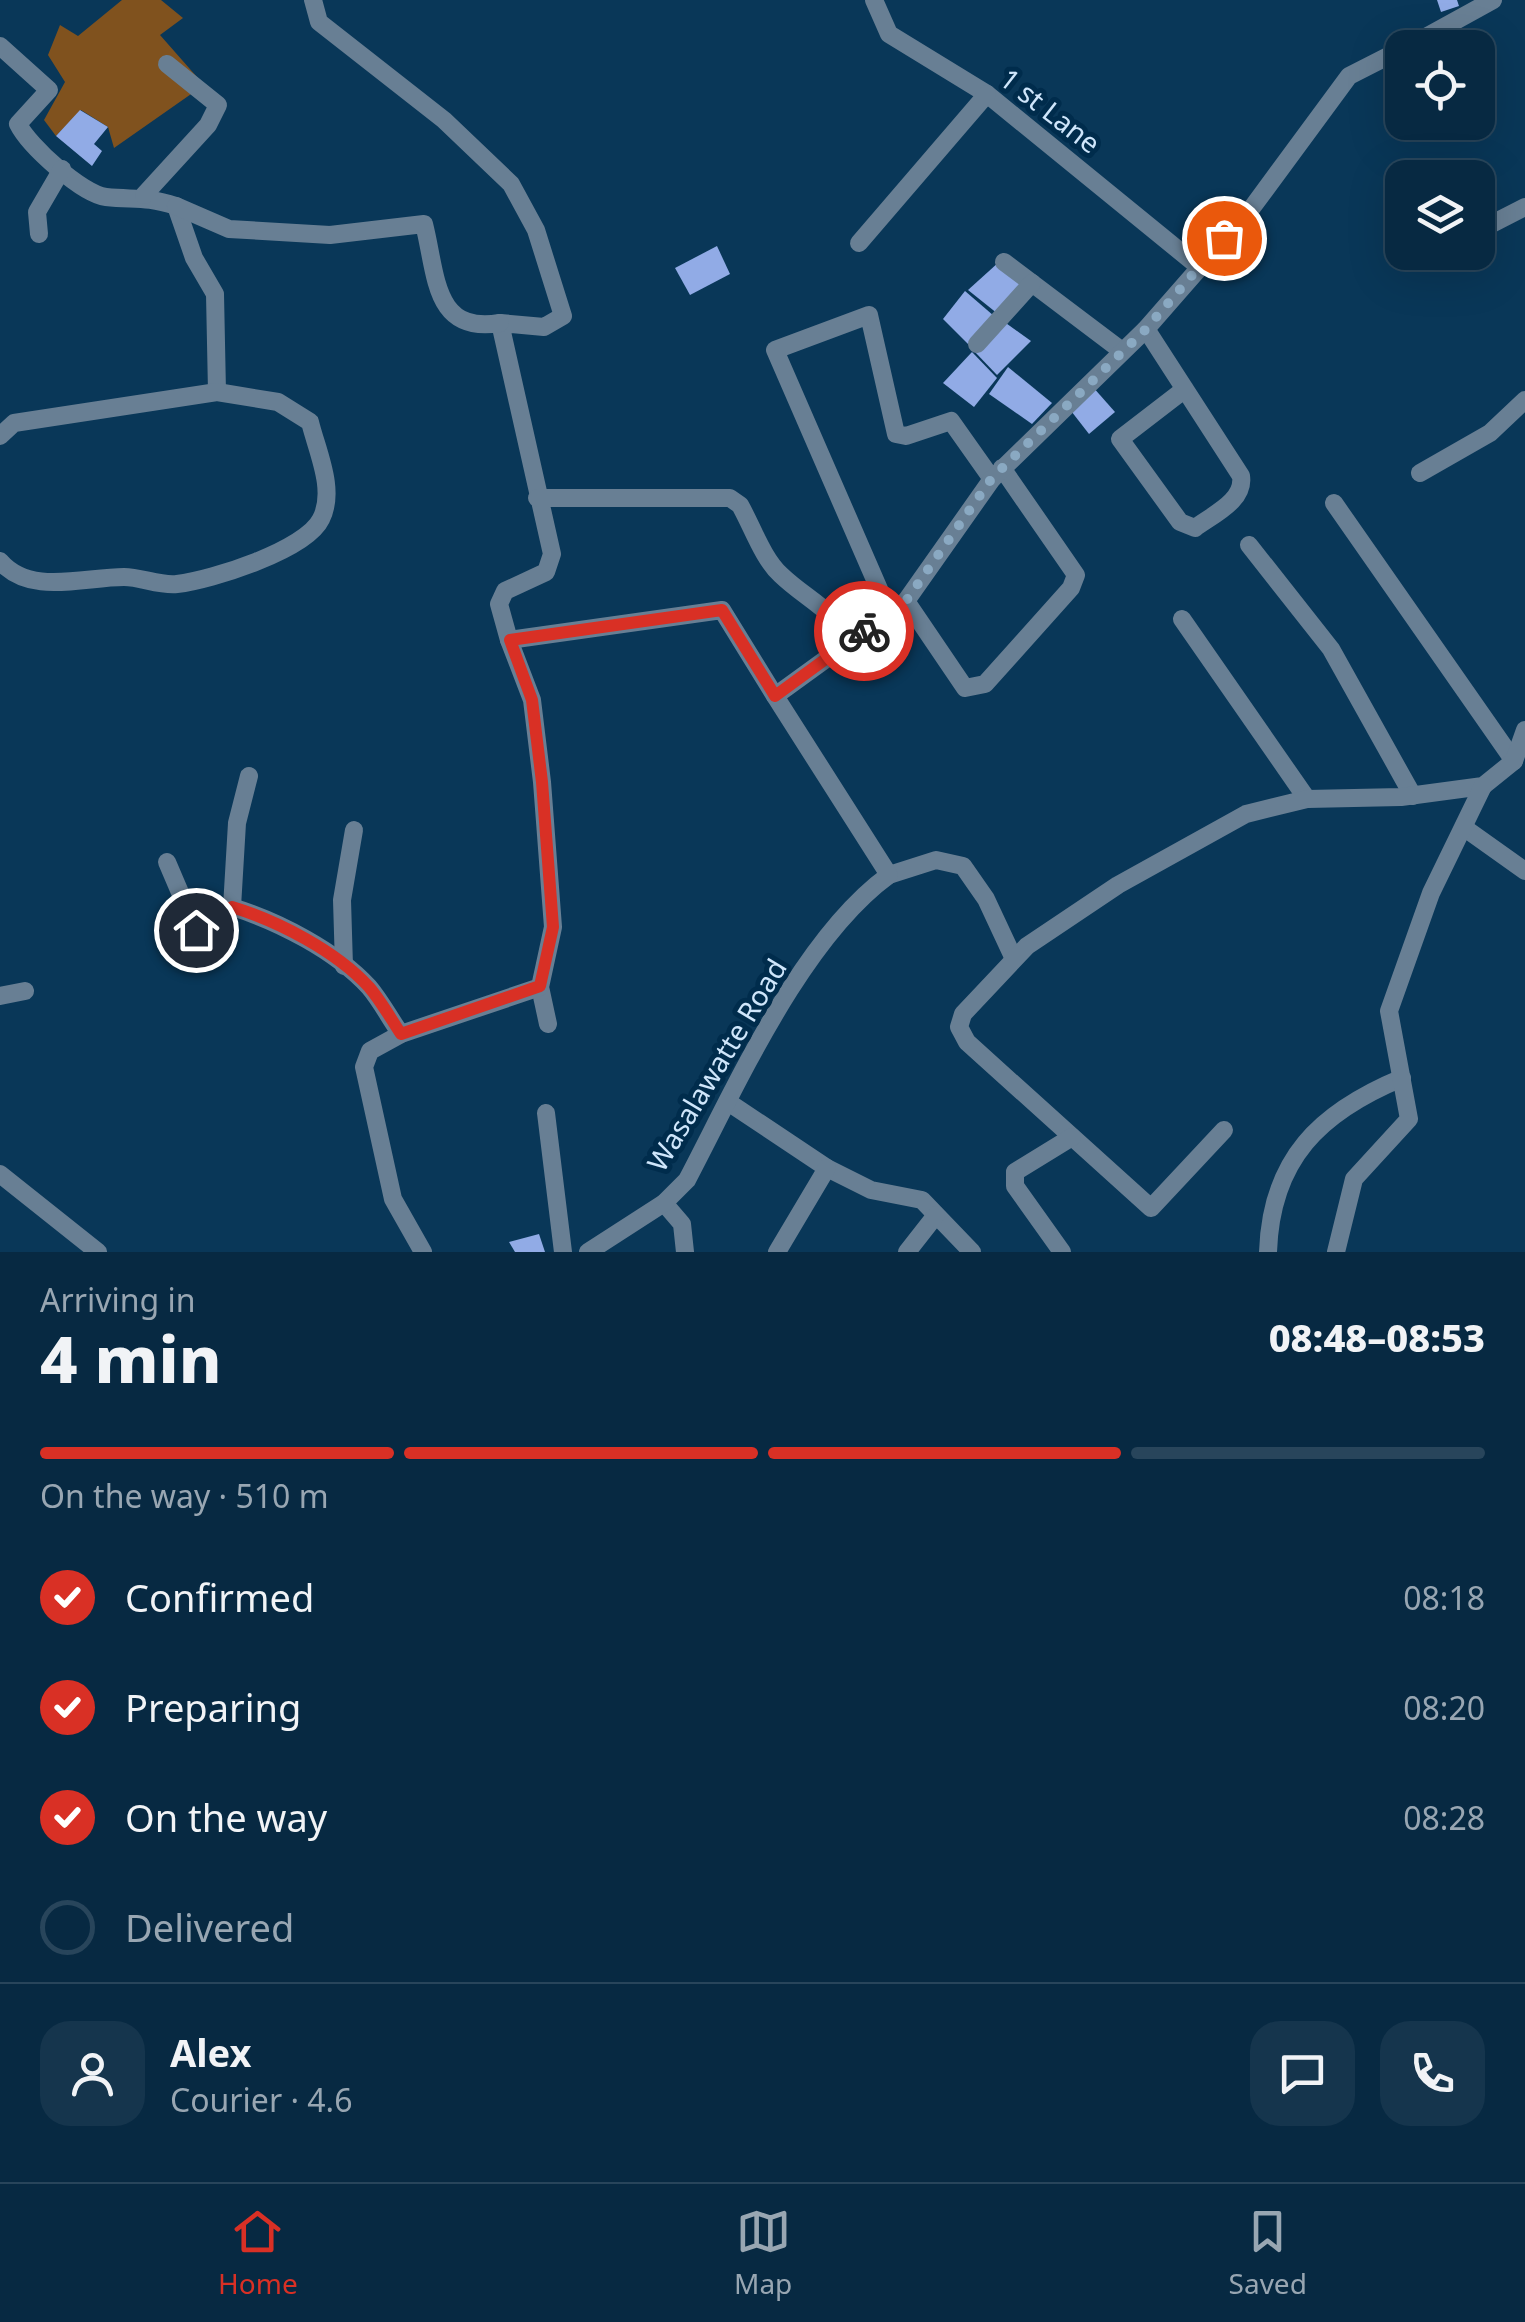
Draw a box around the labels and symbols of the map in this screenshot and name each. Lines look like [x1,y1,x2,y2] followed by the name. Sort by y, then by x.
[993,59,1109,161] street label: 1 st Lane
[1182,196,1267,281] pin
[814,581,914,681] courier
[154,888,239,973] pin
[638,951,795,1178] street label: Wasalawatte Road

